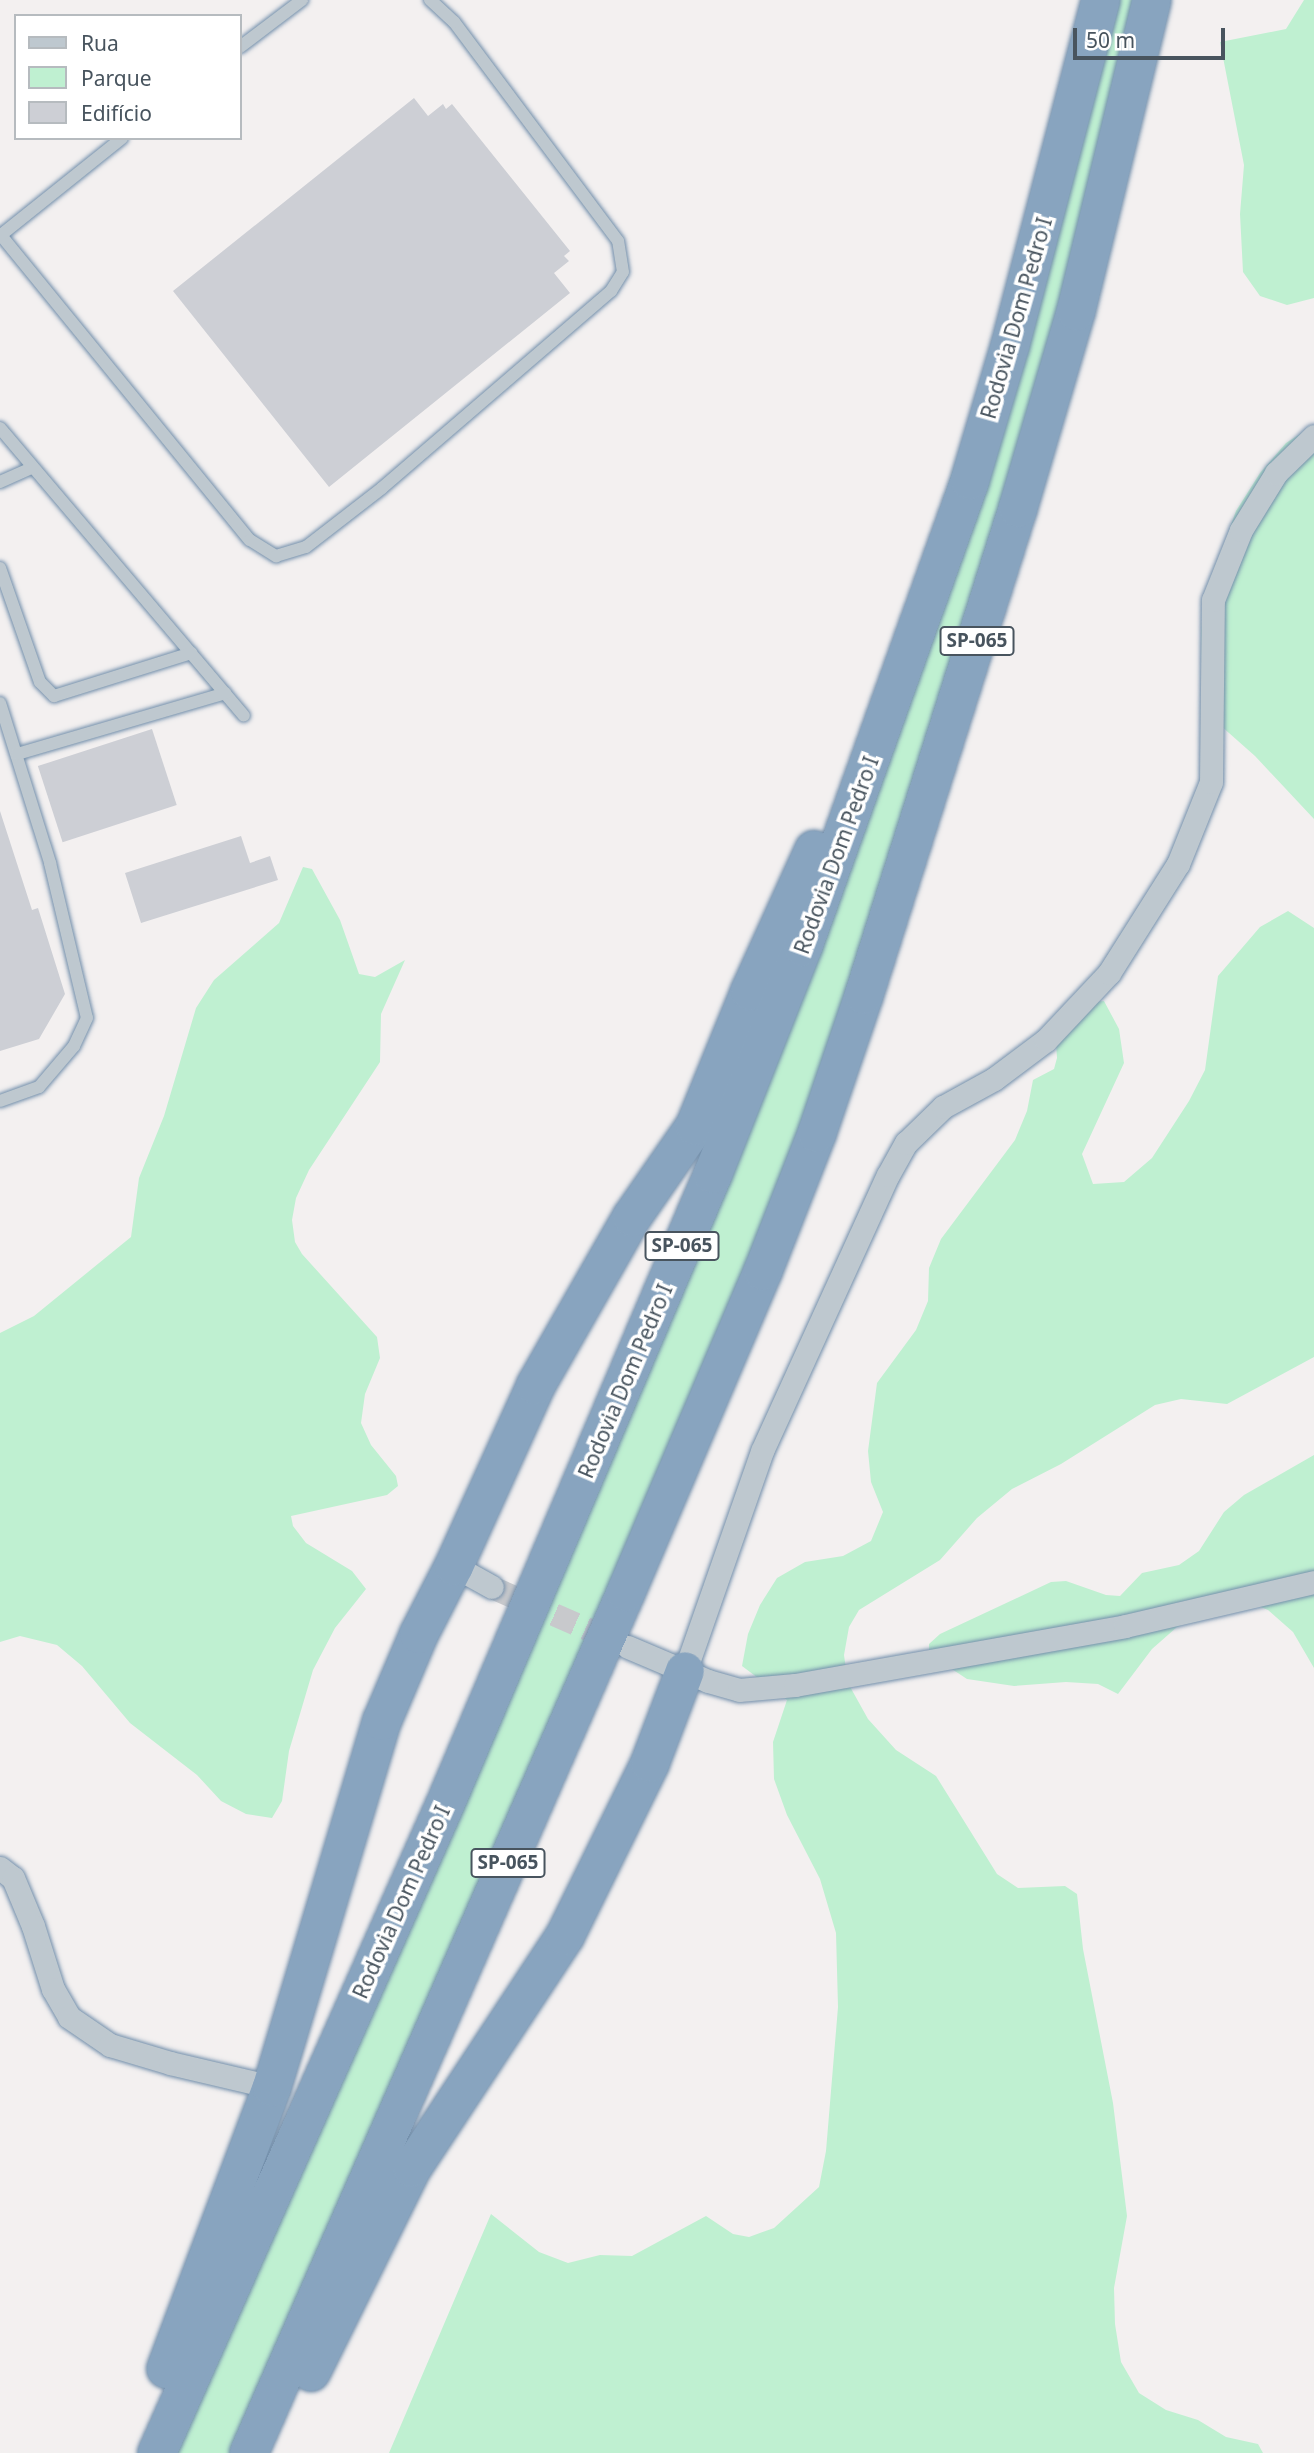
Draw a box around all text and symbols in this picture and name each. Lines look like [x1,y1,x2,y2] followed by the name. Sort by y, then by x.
[14,14,242,140] legend
[1076,14,1228,58] scale bar
[1086,26,1135,54] text: 50 m
[81,29,119,57] text: Rua
[81,64,151,92] text: Parque
[81,99,152,127] text: Edifício
[975,214,1057,422] street label: Rodovia Dom Pedro I
[939,626,1016,656] road number: SP-065
[789,753,883,957] street label: Rodovia Dom Pedro I
[644,1230,720,1262] road number: SP-065
[573,1280,677,1482] street label: Rodovia Dom Pedro I
[347,1802,455,2002] street label: Rodovia Dom Pedro I
[470,1848,546,1879] road number: SP-065

